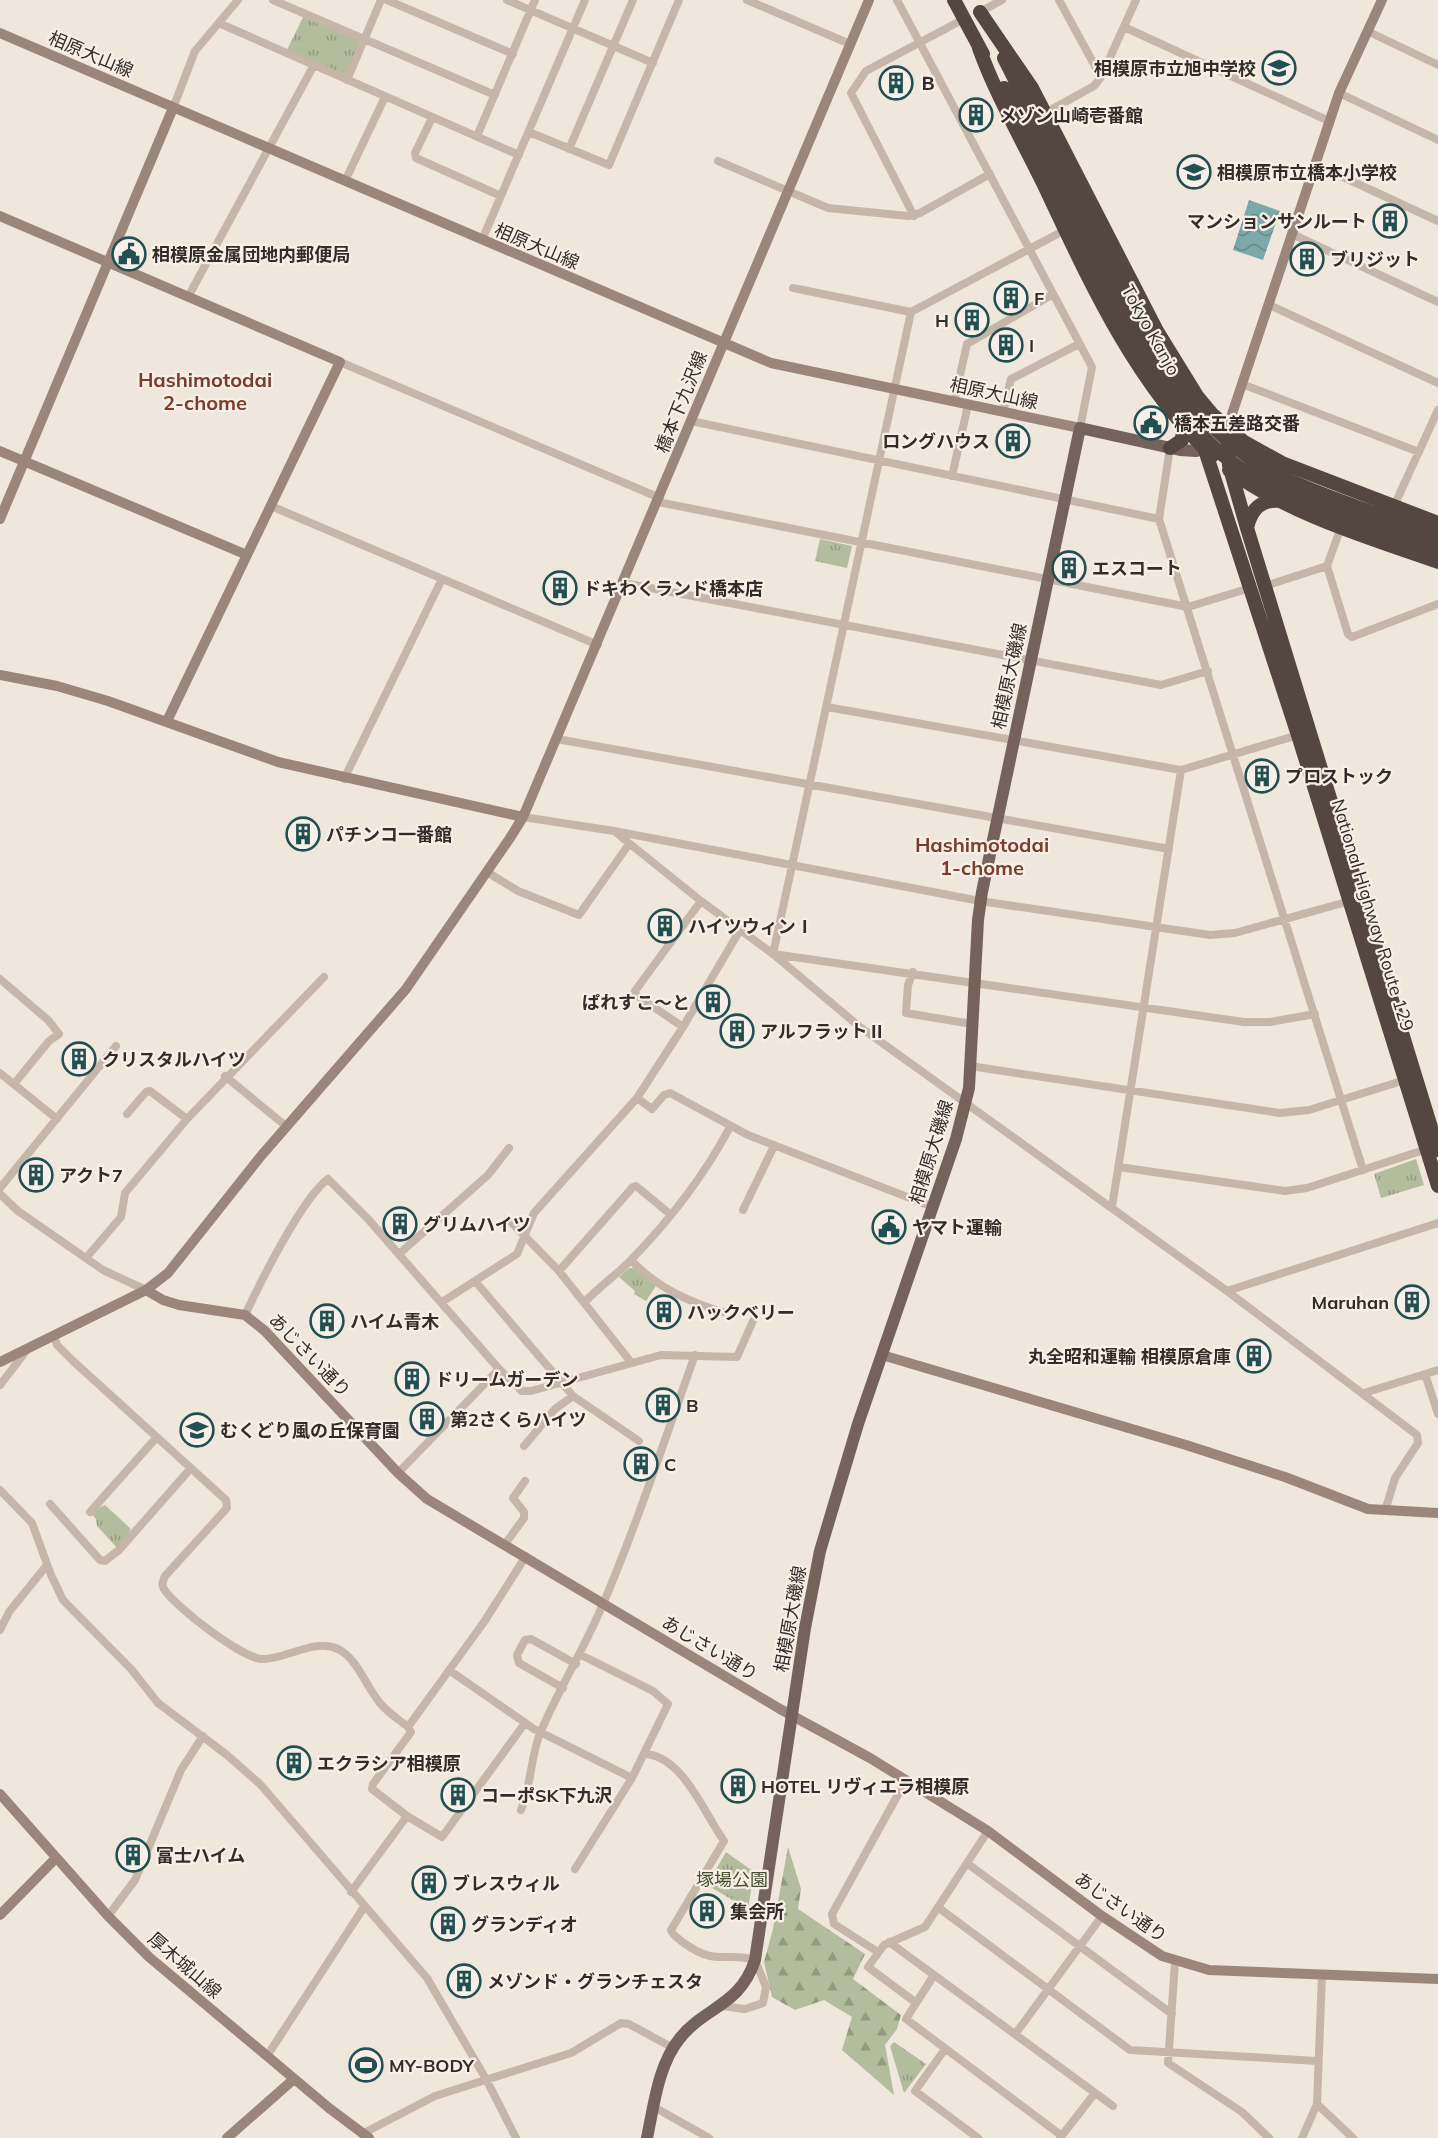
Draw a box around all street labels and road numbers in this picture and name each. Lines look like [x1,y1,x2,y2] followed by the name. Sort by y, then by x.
[45,26,137,82] street label: 相原大山線
[491,218,583,274] street label: 相原大山線
[1117,280,1185,380] street label: Tokyo Kanjo
[650,348,712,456] street label: 橋本下九沢線
[948,372,1040,414] street label: 相原大山線
[987,621,1031,731] street label: 相模原大磯線
[1327,796,1419,1034] street label: National Highway Route 129
[904,1097,958,1207] street label: 相模原大磯線
[264,1308,356,1402] street label: あじさい通り
[769,1564,811,1674] street label: 相模原大磯線
[658,1610,762,1686] street label: あじさい通り
[1070,1867,1172,1947] street label: あじさい通り
[143,1927,227,2003] street label: 厚木城山線

